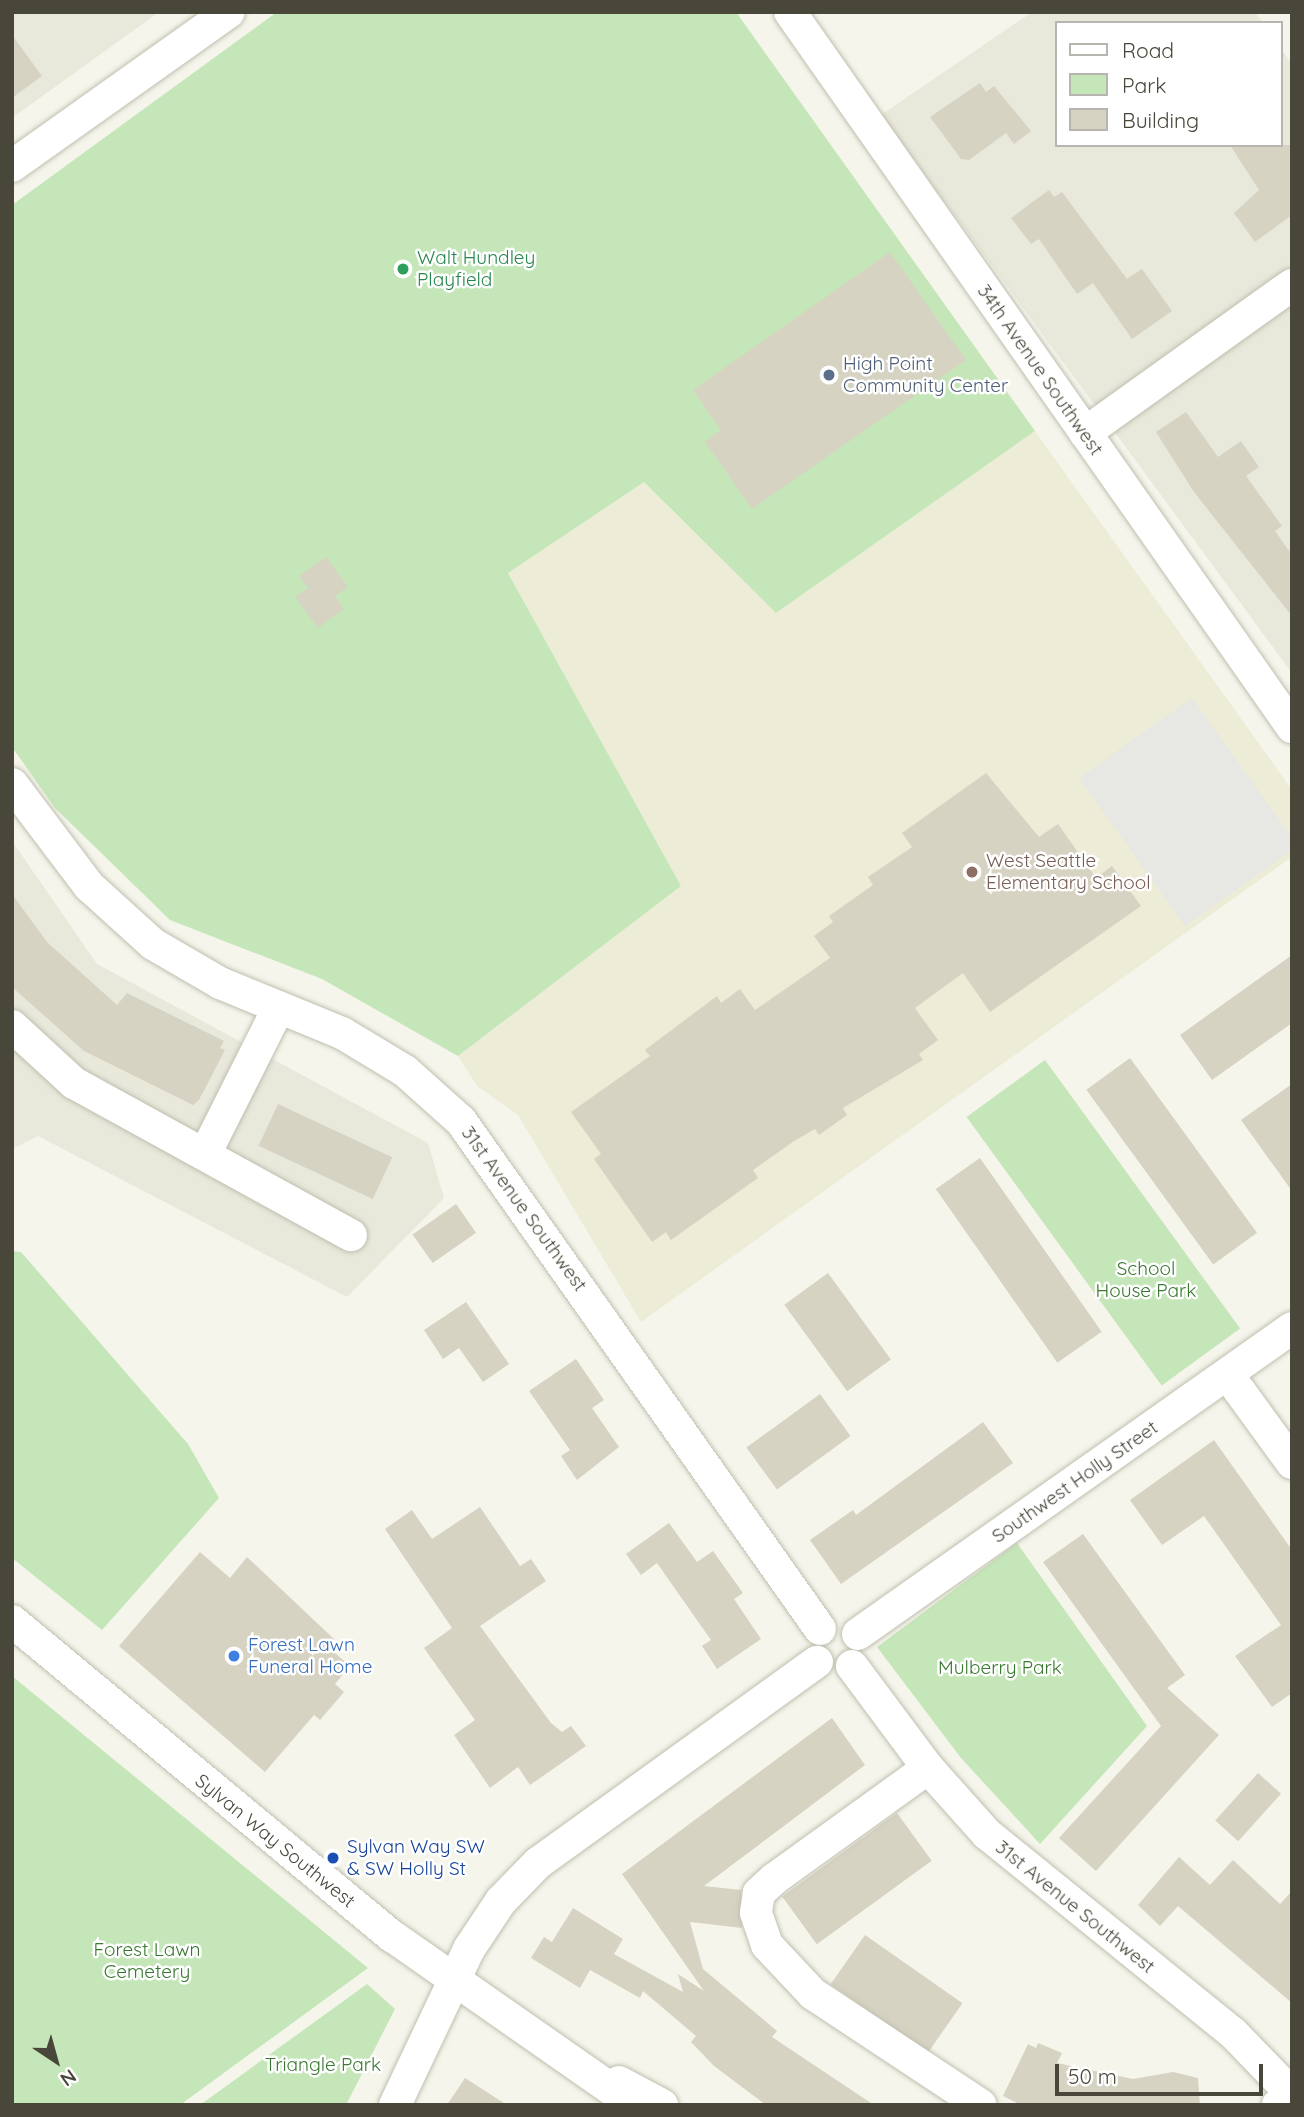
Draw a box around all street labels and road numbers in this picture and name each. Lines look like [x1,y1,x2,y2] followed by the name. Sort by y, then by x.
[972,280,1108,460] street label: 34th Avenue Southwest
[457,1122,591,1296] street label: 31st Avenue Southwest
[988,1416,1162,1548] street label: Southwest Holly Street
[190,1769,360,1913] street label: Sylvan Way Southwest
[991,1836,1159,1978] street label: 31st Avenue Southwest

